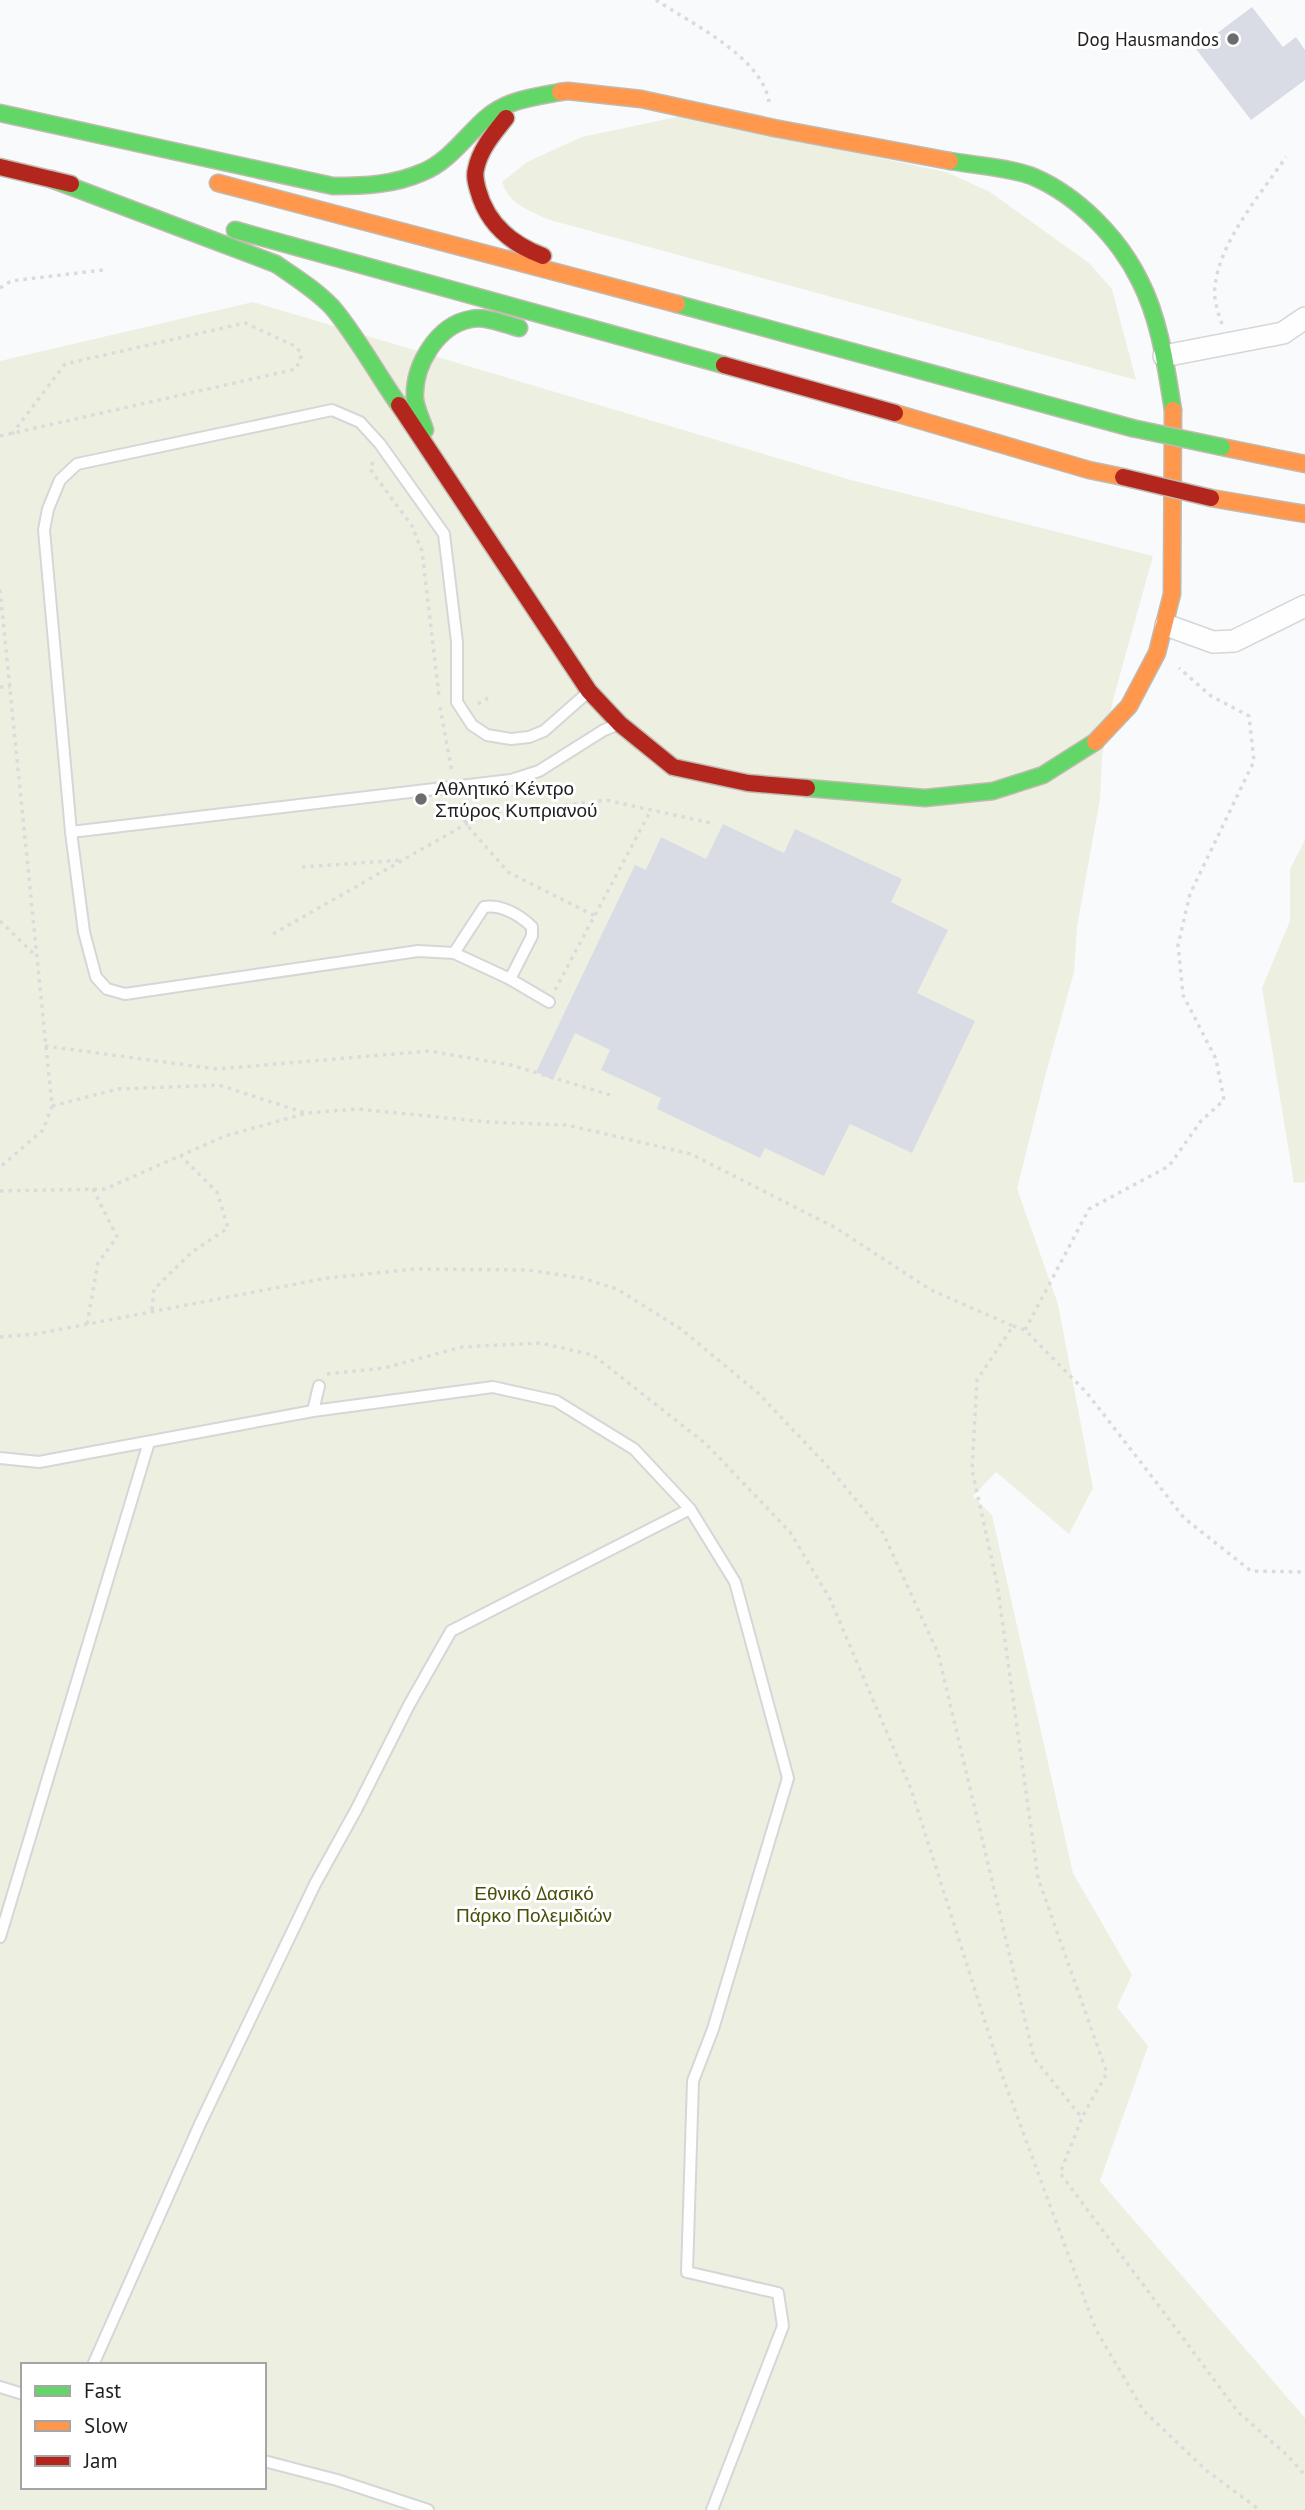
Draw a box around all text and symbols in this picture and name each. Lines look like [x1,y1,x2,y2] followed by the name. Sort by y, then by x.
[1077,27,1219,51] place label: Dog Hausmandos
[1225,31,1241,47] marker: Dog Hausmandos
[435,776,598,822] place label: Αθλητικό Κέντρο Σπύρος Κυπριανού
[413,791,429,807] marker: Αθλητικό Κέντρο Σπύρος Κυπριανού
[456,1881,612,1927] park label: Εθνικό Δασικό Πάρκο Πολεμιδιών
[21,2363,266,2489] legend
[84,2377,121,2404] text: Fast
[84,2412,128,2439] text: Slow
[83,2447,118,2474] text: Jam

